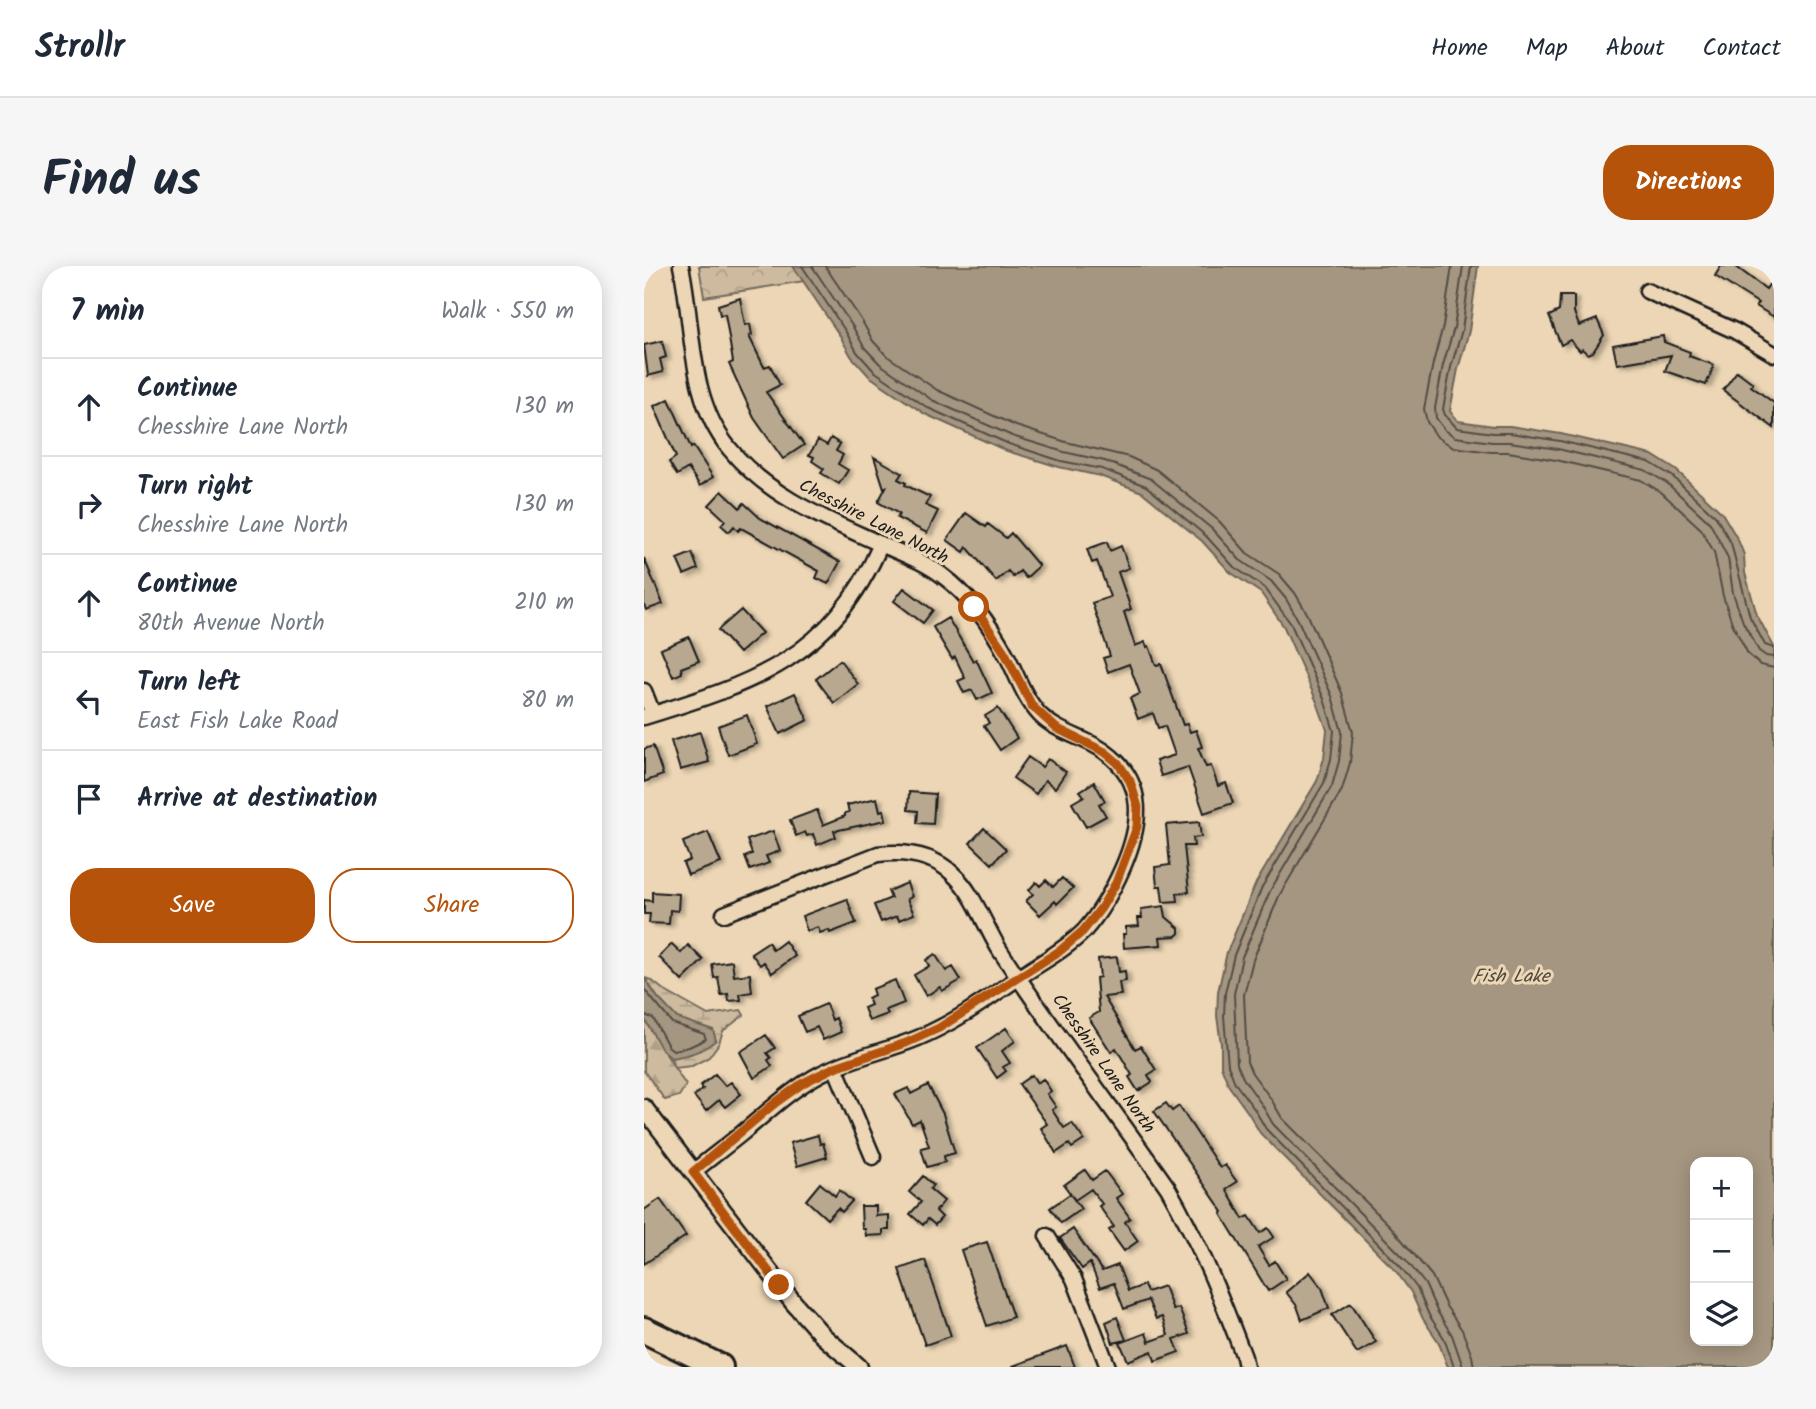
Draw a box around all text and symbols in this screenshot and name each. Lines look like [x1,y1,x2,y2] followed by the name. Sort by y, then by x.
[35,22,125,75] text: Strollr
[1431,29,1488,68] text: Home
[1526,29,1568,68] text: Map
[1606,29,1664,68] text: About
[1702,29,1781,68] text: Contact
[42,143,200,221] text: Find us
[1603,145,1774,220] button: Directions
[70,288,145,336] text: 7 min
[441,294,574,330] text: Walk · 550 m
[137,368,238,410] text: Continue
[70,388,108,426] icon: ahead
[515,389,574,425] text: 130 m
[137,410,348,446] text: Chesshire Lane North
[137,466,253,508] text: Turn right
[793,472,953,573] street label: Chesshire Lane North
[70,486,108,524] icon: right
[515,487,574,523] text: 130 m
[137,508,348,544] text: Chesshire Lane North
[137,564,238,606] text: Continue
[70,584,108,622] icon: ahead
[514,585,574,621] text: 210 m
[958,591,989,622] route start
[137,606,325,642] text: 80th Avenue North
[137,662,240,704] text: Turn left
[70,682,108,720] icon: left
[521,683,574,719] text: 80 m
[137,704,338,740] text: East Fish Lake Road
[137,778,377,820] text: Arrive at destination
[70,780,108,818] icon: arrive
[70,868,315,943] button: Save
[329,868,574,943] button: Share
[1472,962,1552,992] water label: Fish Lake
[1044,988,1162,1140] street label: Chesshire Lane North
[1690,1157,1753,1346] map controls
[1690,1157,1753,1220] button: +
[1690,1220,1753,1283] button: −
[763,1269,794,1300] route end
[1690,1283,1753,1346] button: layers

